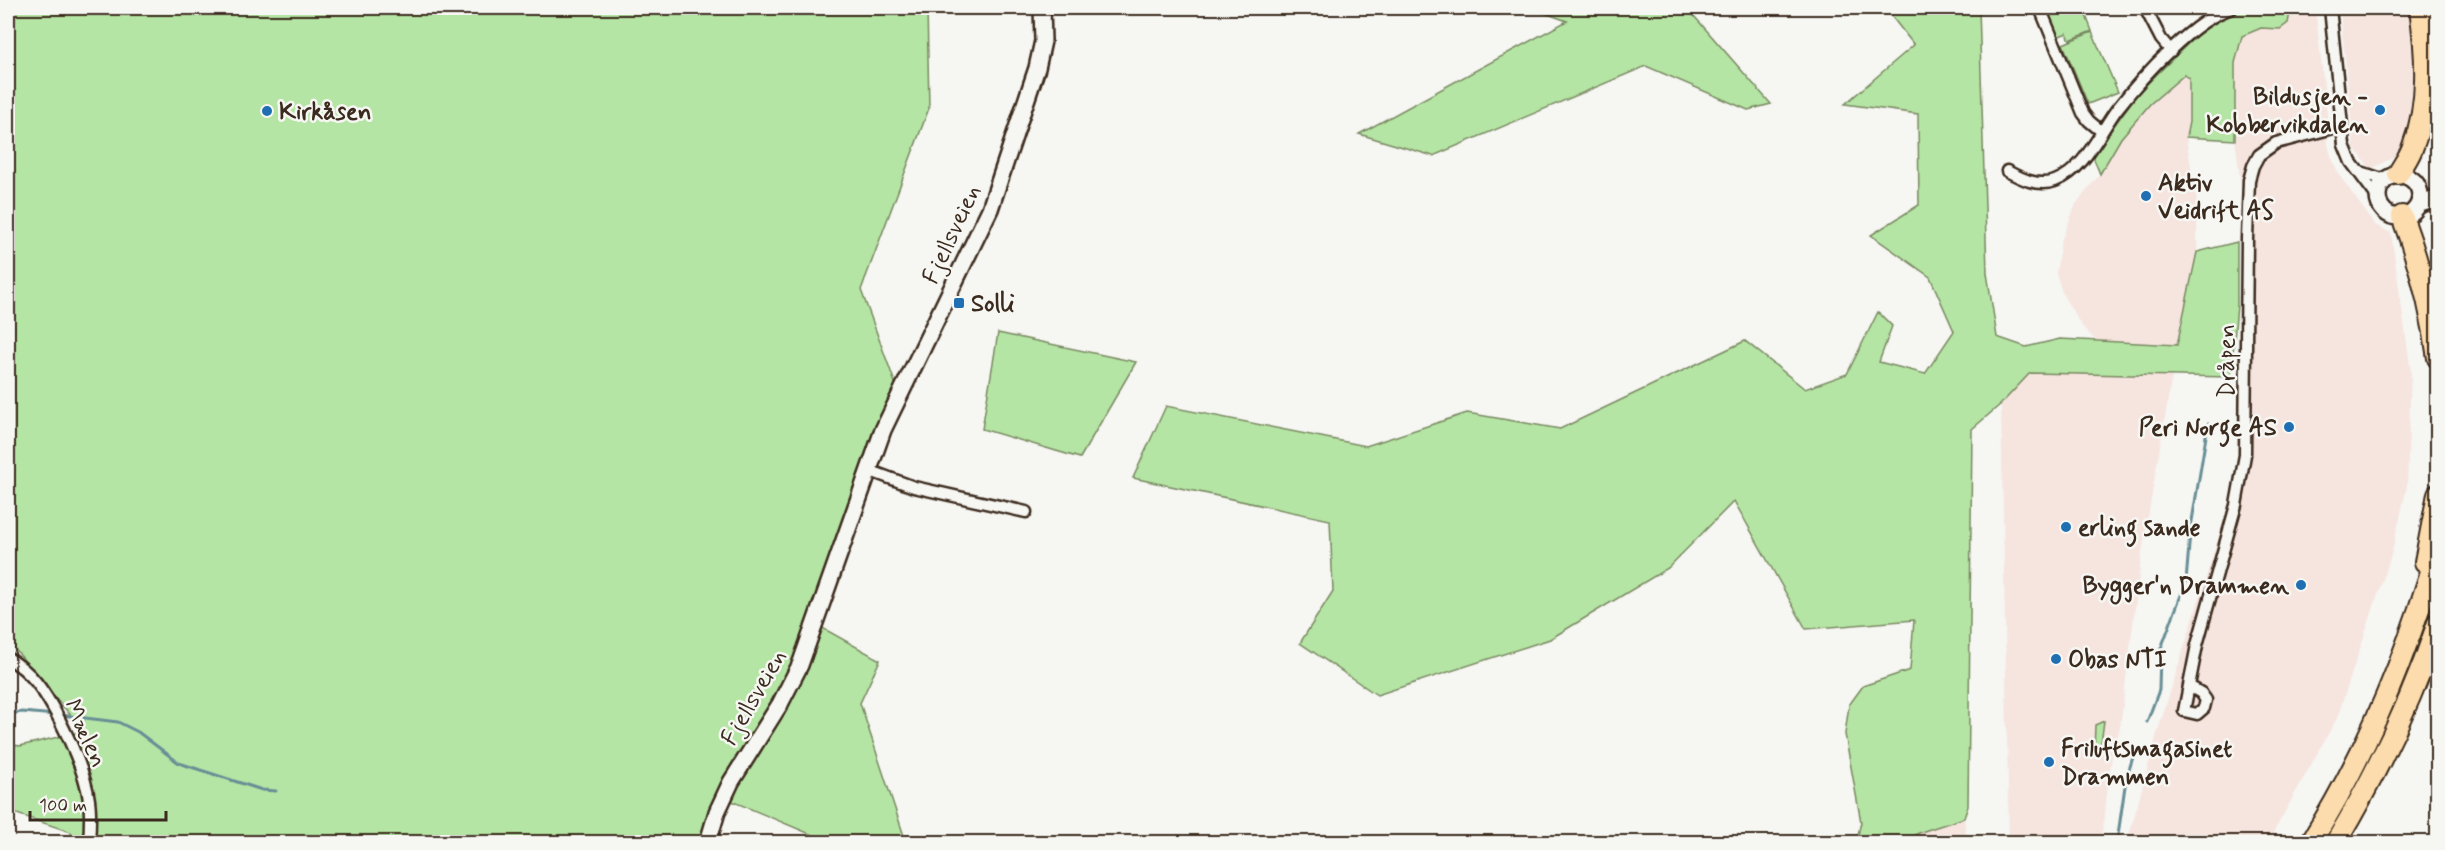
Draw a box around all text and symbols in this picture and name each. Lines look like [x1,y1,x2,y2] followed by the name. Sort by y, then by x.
[2206,82,2368,141] place label: Bildusjen - Kobbervikdalen
[279,97,371,128] place label: Kirkåsen
[2373,103,2387,117] marker: Bildusjen - Kobbervikdalen
[260,104,274,118] marker: Kirkåsen
[2158,168,2275,227] place label: Aktiv Veidrift AS
[916,180,989,289] street label: Fjellsveien
[2139,189,2153,203] marker: Aktiv Veidrift AS
[971,289,1014,320] place label: Solli
[952,296,966,310] marker: Solli
[2212,324,2243,398] street label: Dråpen
[2139,413,2277,447] place label: Peri Norge AS
[2282,420,2296,434] marker: Peri Norge AS
[2078,513,2201,547] place label: erling sande
[2059,520,2073,534] marker: erling sande
[2082,571,2289,605] place label: Bygger'n Drammen
[2294,578,2308,592] marker: Bygger'n Drammen
[714,644,794,751] street label: Fjellsveien
[2068,645,2167,676] place label: Obas NTI
[2049,652,2063,666] marker: Obas NTI
[56,695,113,773] street label: Mælen
[2061,734,2232,793] place label: Friluftsmagasinet Drammen
[2042,755,2056,769] marker: Friluftsmagasinet Drammen
[30,784,166,822] scale bar
[39,794,87,818] text: 100 m

